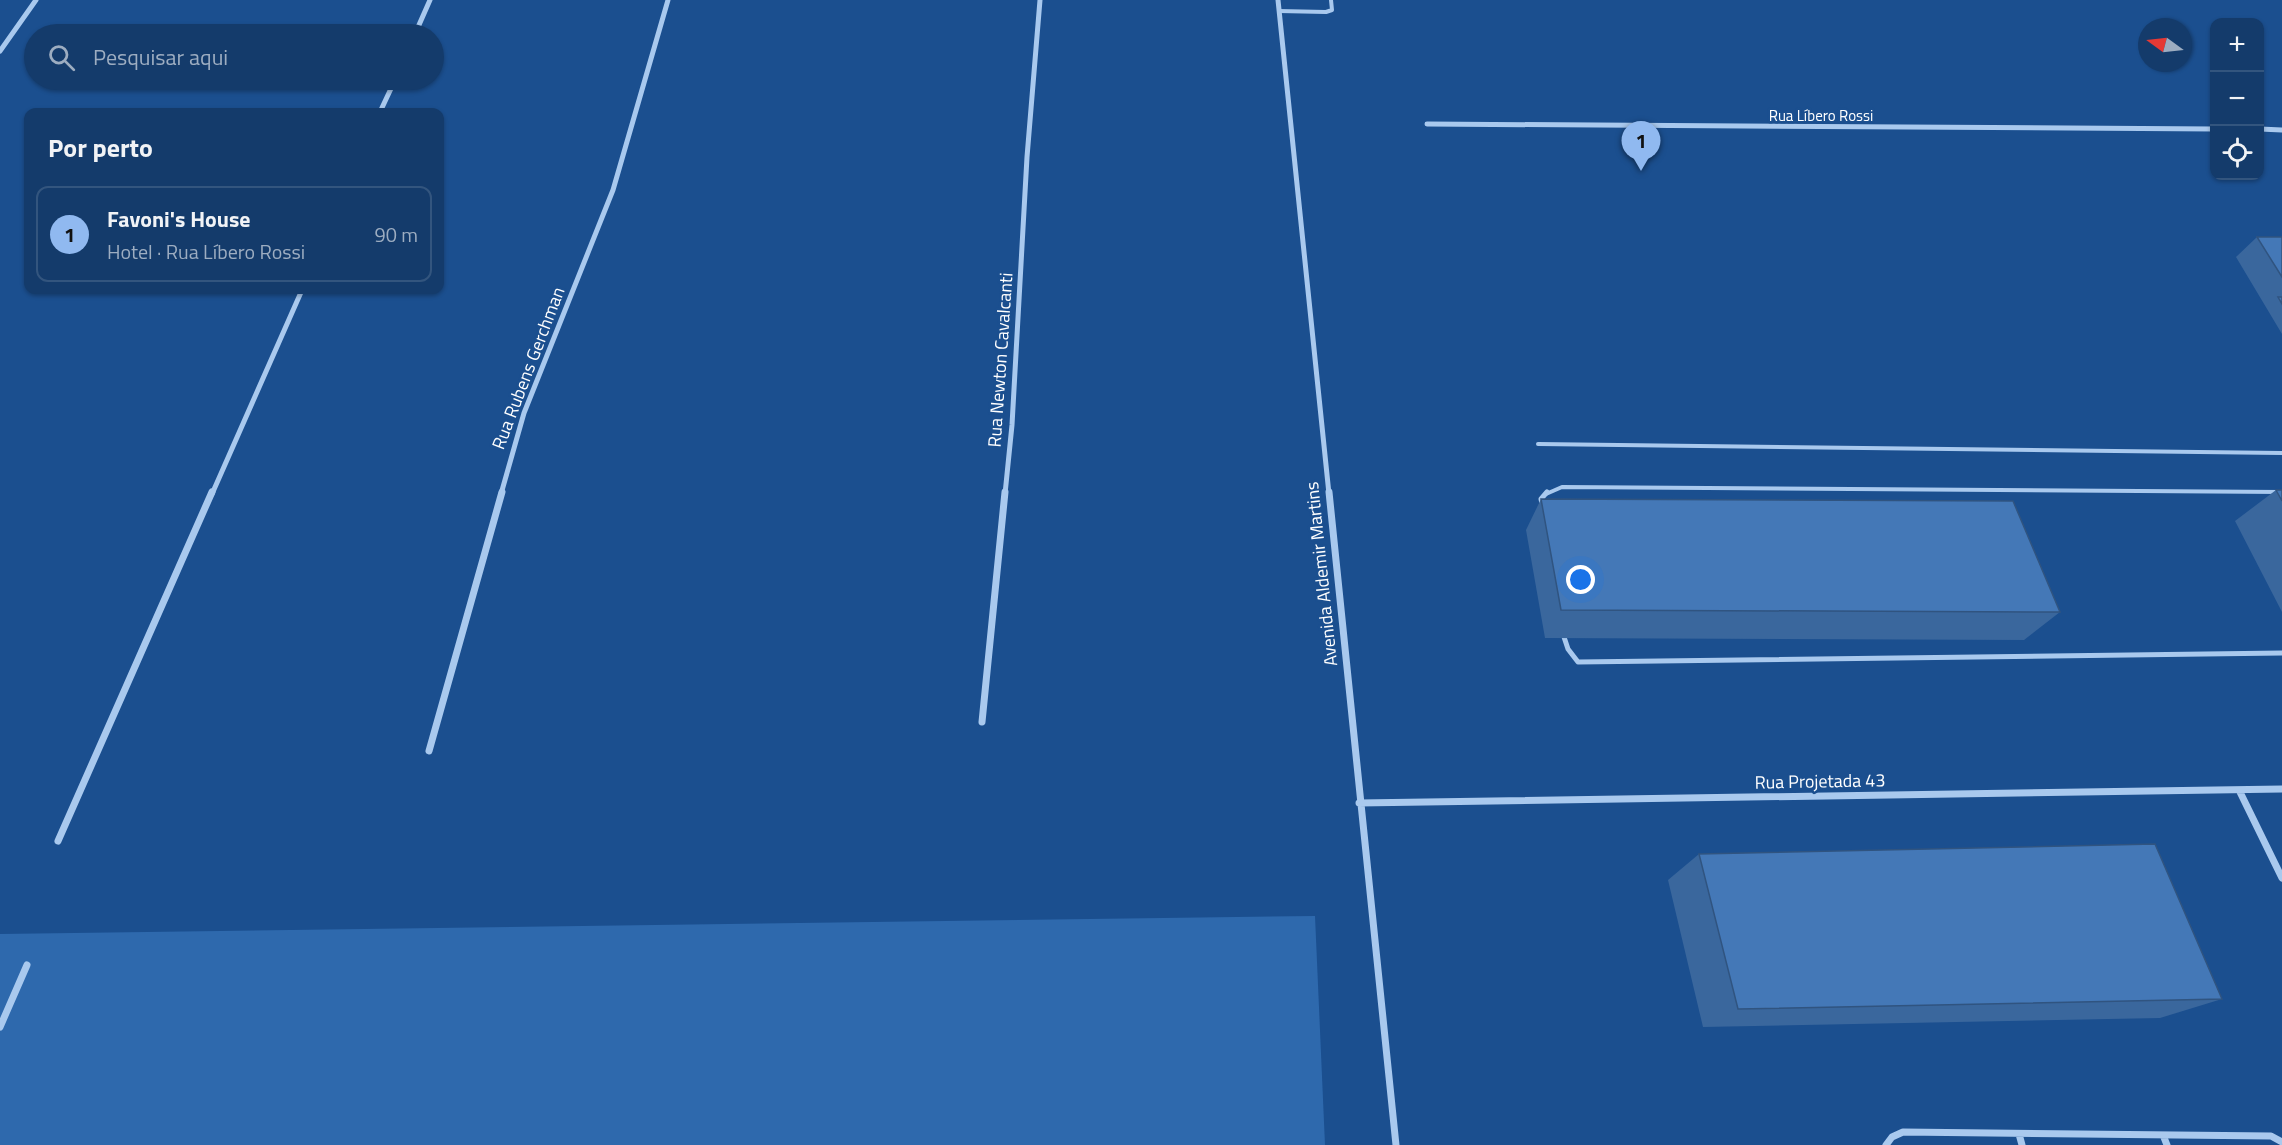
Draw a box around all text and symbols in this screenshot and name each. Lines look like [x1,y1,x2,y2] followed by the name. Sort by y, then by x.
[2138,18,2192,72] north arrow
[2210,18,2264,180] map controls
[2210,18,2264,72] button: +
[24,24,444,90] search box
[93,40,228,74] text: Pesquisar aqui
[45,41,78,74] icon: search
[2210,72,2264,126] button: −
[1769,104,1873,127] street label: Rua Líbero Rossi
[1622,122,1660,171] pin: 1
[2210,126,2264,180] button: locate
[48,128,153,167] text: Por perto
[107,202,251,236] text: Favoni's House
[64,219,75,250] text: 1
[374,219,418,250] text: 90 m
[107,236,305,267] text: Hotel · Rua Líbero Rossi
[980,272,1020,448] street label: Rua Newton Cavalcanti
[485,283,571,453] street label: Rua Rubens Gerchman
[1298,480,1344,668] street label: Avenida Aldemir Martins
[1566,565,1595,594] your location
[1754,766,1886,796] street label: Rua Projetada 43

